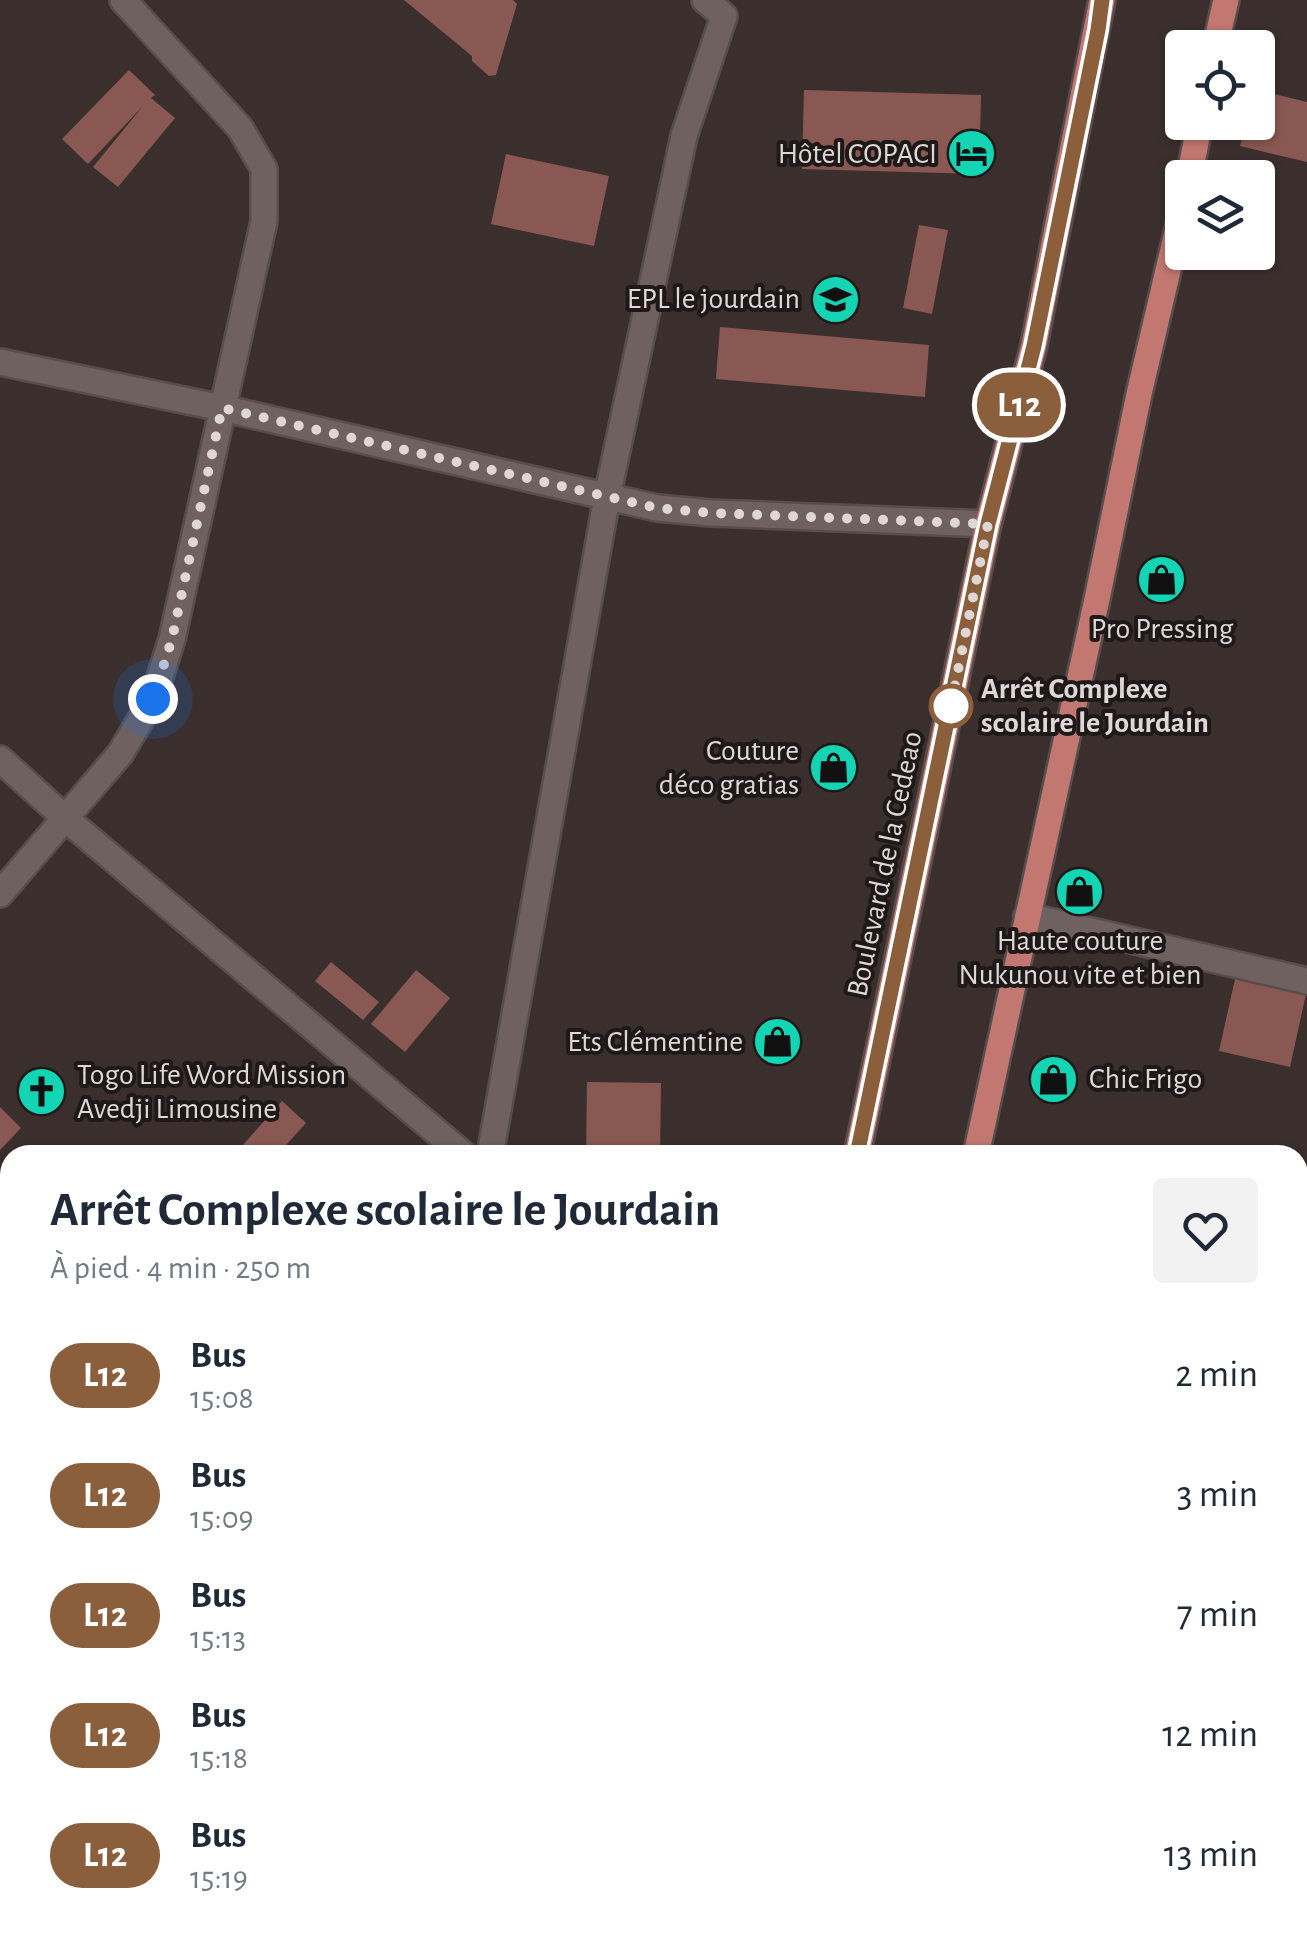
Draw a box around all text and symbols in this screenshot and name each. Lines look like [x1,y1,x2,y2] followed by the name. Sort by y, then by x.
[1165,30,1275,270] map controls
[1165,30,1275,140] button: locate
[946,128,998,180] hotel icon: Hôtel COPACI
[778,139,937,169] place label: Hôtel COPACI
[1165,160,1275,270] button: layers
[809,273,861,325] school or university icon: EPL le jourdain
[627,284,800,314] place label: EPL le jourdain
[962,372,1076,438] line badge: L12
[997,388,1041,423] text: L12
[1136,554,1188,606] shop icon: Pro Pressing
[1091,614,1234,644] place label: Pro Pressing
[128,674,178,724] your location
[981,674,1209,738] place label: Arrêt Complexe scolaire le Jourdain
[930,685,972,727] marker: Arrêt Complexe scolaire le Jourdain
[842,729,928,999] street label: Boulevard de la Cedeao
[659,736,799,800] place label: Couture déco gratias
[808,742,860,794] shop icon: Couture déco gratias
[1054,866,1106,918] shop icon: Haute couture Nukunou vite et bien
[959,926,1201,990] place label: Haute couture Nukunou vite et bien
[752,1016,804,1068] shop icon: Ets Clémentine
[567,1027,743,1057] place label: Ets Clémentine
[1028,1053,1080,1105] shop icon: Chic Frigo
[77,1060,346,1124] place label: Togo Life Word Mission Avedji Limousine
[1089,1064,1202,1094] place label: Chic Frigo
[16,1066,68,1118] church icon: Togo Life Word Mission Avedji Limousine
[1153,1178,1258,1283] button: heart
[50,1187,720,1235] text: Arrêt Complexe scolaire le Jourdain
[50,1252,311,1284] text: À pied · 4 min · 250 m
[190,1337,246,1375] text: Bus
[1175,1356,1258,1394] text: 2 min
[83,1358,127,1393] text: L12
[190,1382,254,1414] text: 15:08
[190,1457,246,1495] text: Bus
[1177,1476,1258,1514] text: 3 min
[83,1478,127,1513] text: L12
[190,1502,254,1534] text: 15:09
[190,1577,246,1615] text: Bus
[1177,1596,1258,1634] text: 7 min
[83,1598,127,1633] text: L12
[190,1622,246,1654] text: 15:13
[190,1697,246,1735] text: Bus
[1162,1716,1258,1754] text: 12 min
[83,1718,127,1753] text: L12
[190,1742,248,1774] text: 15:18
[190,1817,246,1855] text: Bus
[1164,1836,1258,1874] text: 13 min
[83,1838,127,1873] text: L12
[190,1862,248,1894] text: 15:19

